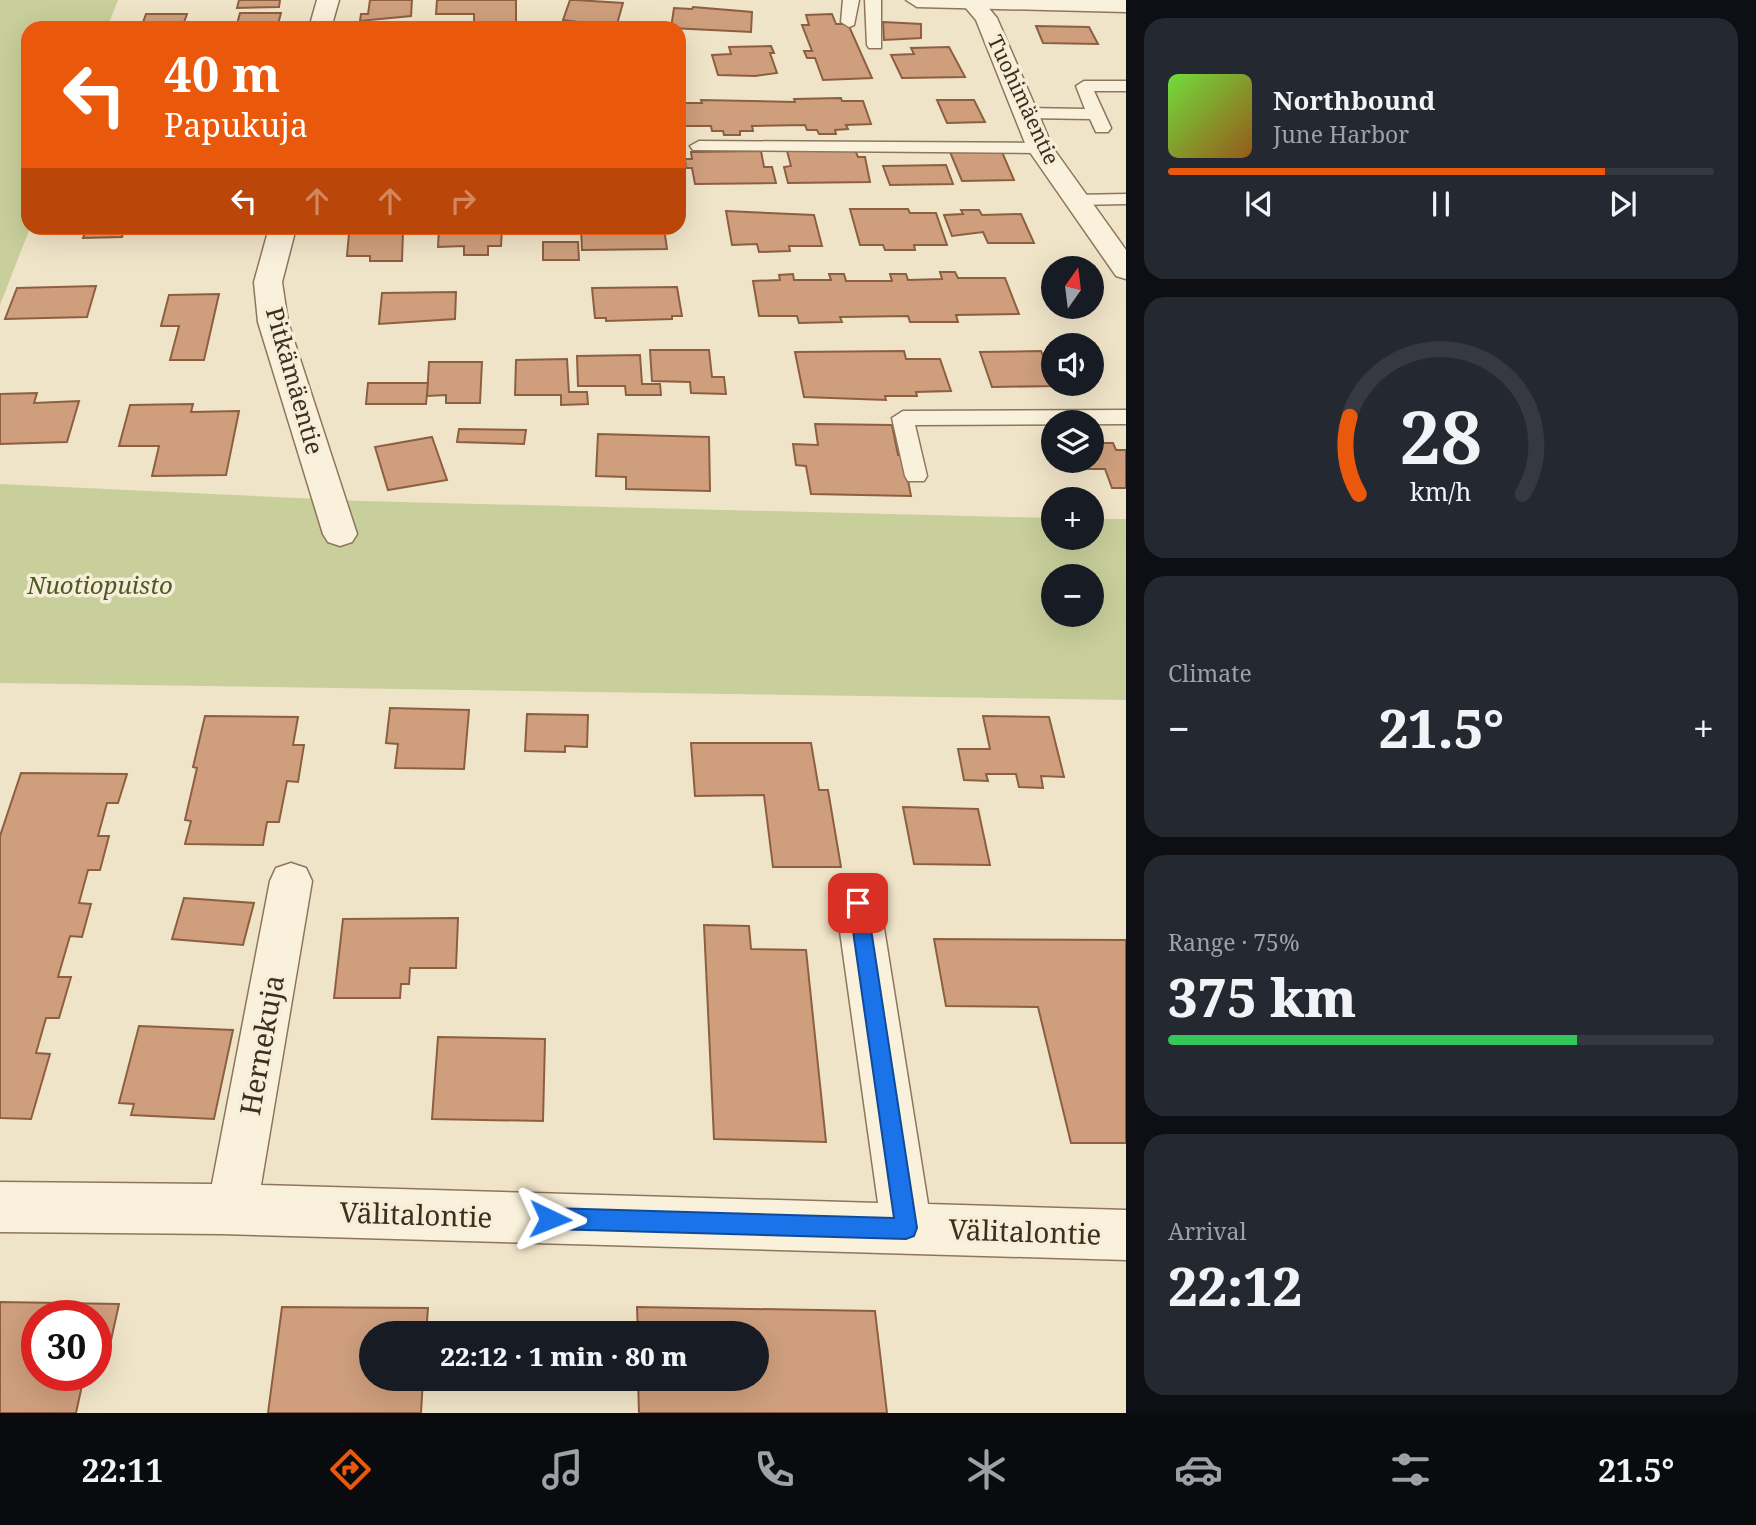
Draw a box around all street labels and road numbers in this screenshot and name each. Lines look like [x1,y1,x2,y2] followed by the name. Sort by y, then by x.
[982,30,1066,169] street label: Tuohimäentie
[259,303,332,458] street label: Pitkämäentie
[230,972,292,1118] street label: Hernekuja
[339,1192,493,1236] street label: Välitalontie
[948,1209,1102,1253] street label: Välitalontie

